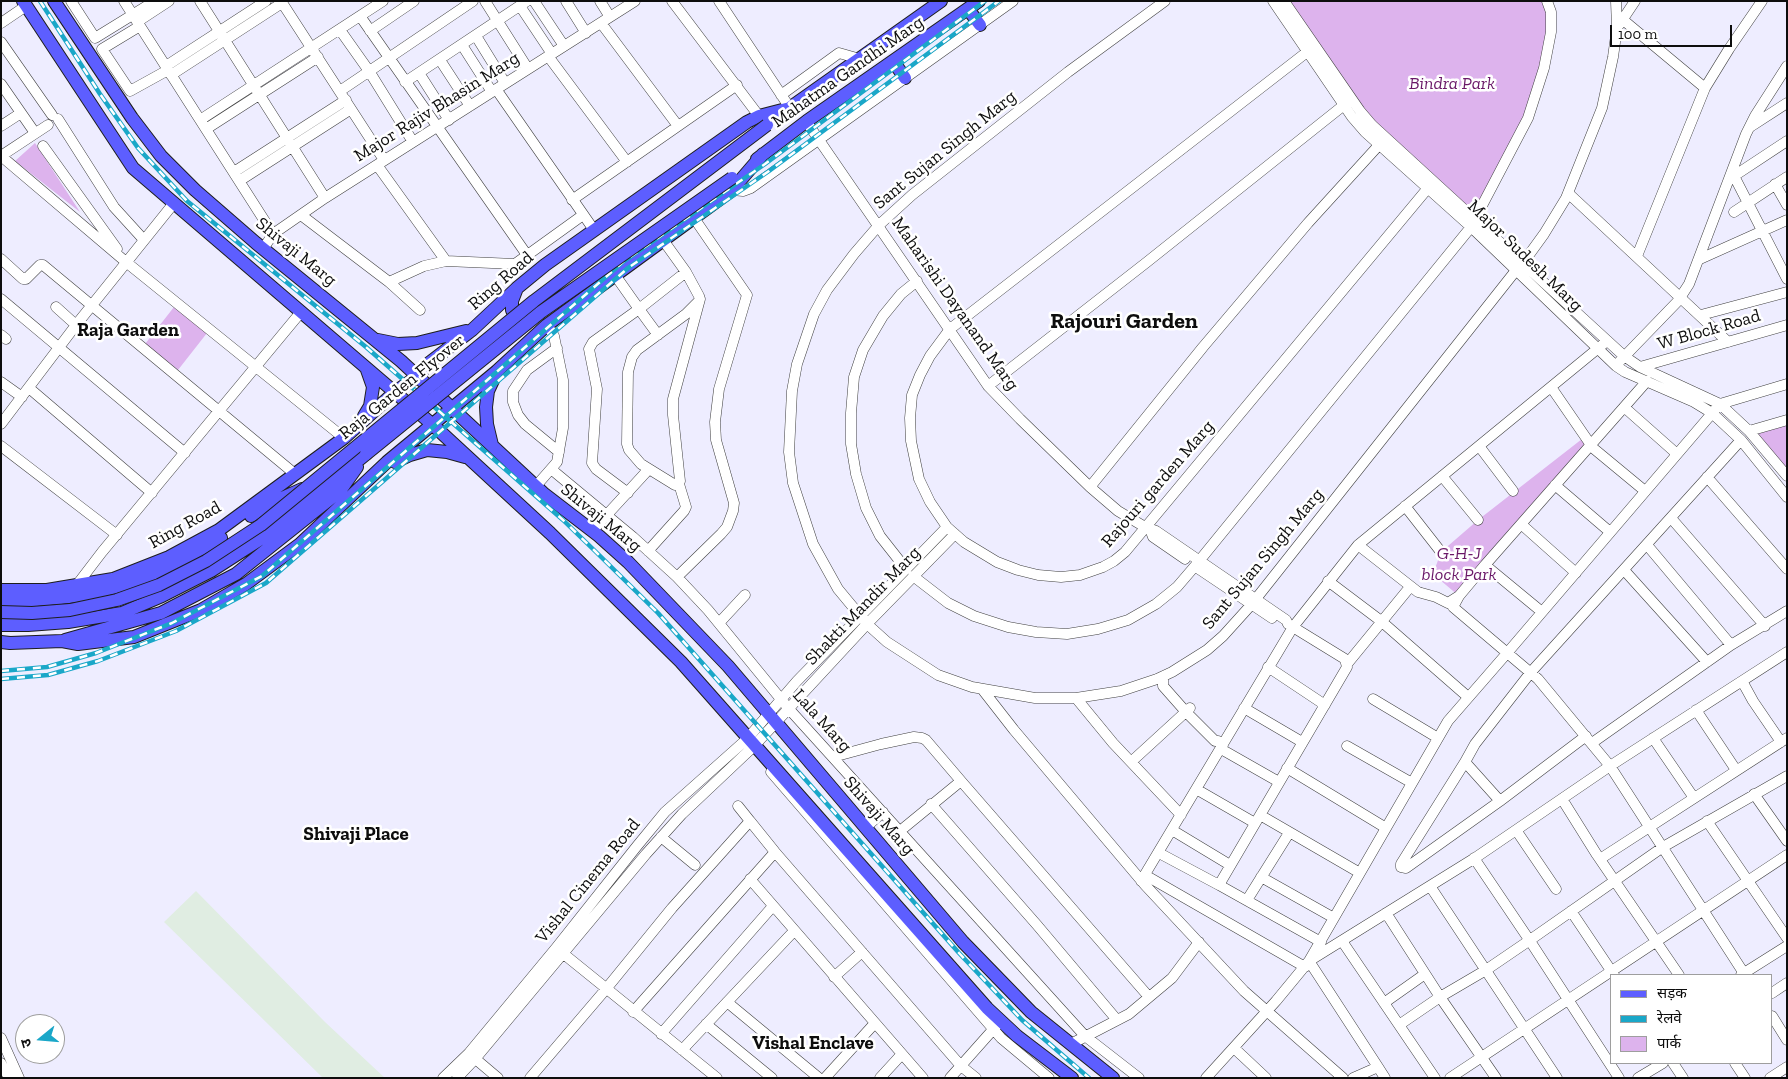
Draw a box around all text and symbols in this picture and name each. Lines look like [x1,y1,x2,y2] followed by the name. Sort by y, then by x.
[768,11,928,133] street label: Mahatma Gandhi Marg
[1613,15,1736,47] scale bar
[1618,25,1657,43] text: 100 m
[350,47,524,167] street label: Major Rajiv Bhasin Marg
[1409,73,1495,95] park label: Bindra Park
[869,86,1021,214] street label: Sant Sujan Singh Marg
[1463,196,1587,316] street label: Major Sudesh Marg
[251,213,341,291] street label: Shivaji Marg
[887,213,1023,395] street label: Maharishi Dayanand Marg
[464,247,538,315] street label: Ring Road
[1655,305,1763,355] street label: W Block Road
[1050,309,1198,335] district label: Rajouri Garden
[77,320,179,342] district label: Raja Garden
[335,330,469,444] street label: Raja Garden Flyover
[1097,416,1219,552] street label: Rajouri garden Marg
[556,479,646,557] street label: Shivaji Marg
[1198,484,1328,634] street label: Sant Sujan Singh Marg
[145,496,225,554] street label: Ring Road
[801,542,925,670] street label: Shakti Mandir Marg
[1421,543,1497,586] park label: G-H-J block Park
[788,685,856,757] street label: Lala Marg
[839,772,919,860] street label: Shivaji Marg
[531,814,645,948] street label: Vishal Cinema Road
[303,824,409,846] district label: Shivaji Place
[1610,974,1773,1064] legend
[1657,984,1687,1002] text: सड़क
[1657,1009,1682,1027] text: रेलवे
[15,1014,65,1064] north arrow
[752,1033,874,1055] district label: Vishal Enclave
[1657,1034,1681,1052] text: पार्क
[17,1037,35,1050] text: उ

